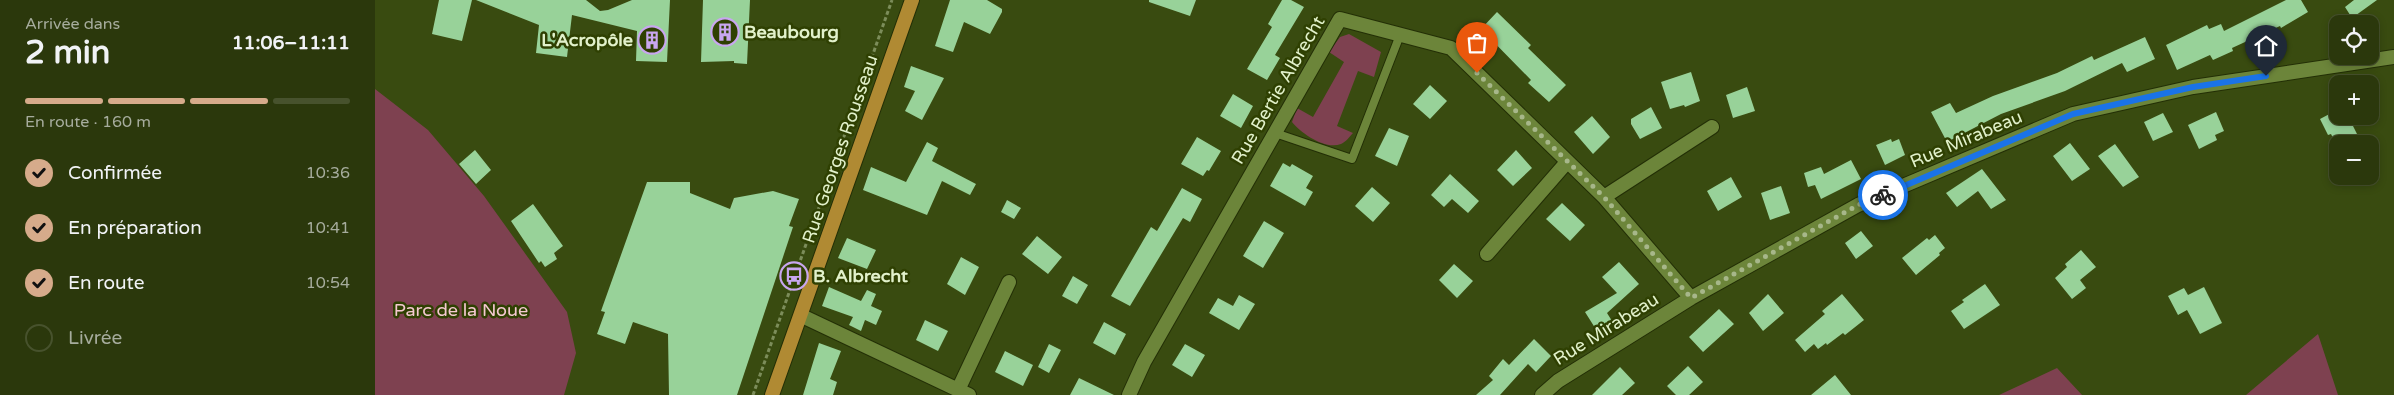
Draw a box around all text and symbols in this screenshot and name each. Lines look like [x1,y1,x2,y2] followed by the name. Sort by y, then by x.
[1227,12,1329,168] street label: Rue Bertie Albrecht
[25,14,120,34] text: Arrivée dans
[2329,15,2379,185] map controls
[2329,15,2379,65] button: locate
[710,17,740,47] building icon: Beaubourg
[744,21,839,43] place label: Beaubourg
[1456,22,1498,73] pin
[637,25,667,55] building icon: L'Acropôle
[2245,25,2287,76] pin
[541,29,633,51] place label: L'Acropôle
[1463,29,1491,57] icon: bag
[232,32,350,54] text: 11:06–11:11
[2252,32,2280,60] icon: home
[25,34,110,72] text: 2 min
[797,52,883,246] street label: Rue Georges Rousseau
[2329,75,2379,125] button: +
[1907,105,2025,173] street label: Rue Mirabeau
[25,112,151,132] text: En route · 160 m
[2329,135,2379,185] button: −
[25,159,53,187] icon: check
[68,162,162,184] text: Confirmée
[306,163,350,183] text: 10:36
[1858,170,1908,220] courier
[1869,181,1897,209] icon: bike
[25,214,53,242] icon: check
[68,217,202,239] text: En préparation
[306,218,350,238] text: 10:41
[779,261,809,291] bus stop icon: B. Albrecht
[813,265,908,287] place label: B. Albrecht
[25,269,53,297] icon: check
[68,272,145,294] text: En route
[306,273,350,293] text: 10:54
[1549,288,1663,370] street label: Rue Mirabeau
[394,299,528,321] park label: Parc de la Noue
[68,327,122,349] text: Livrée

